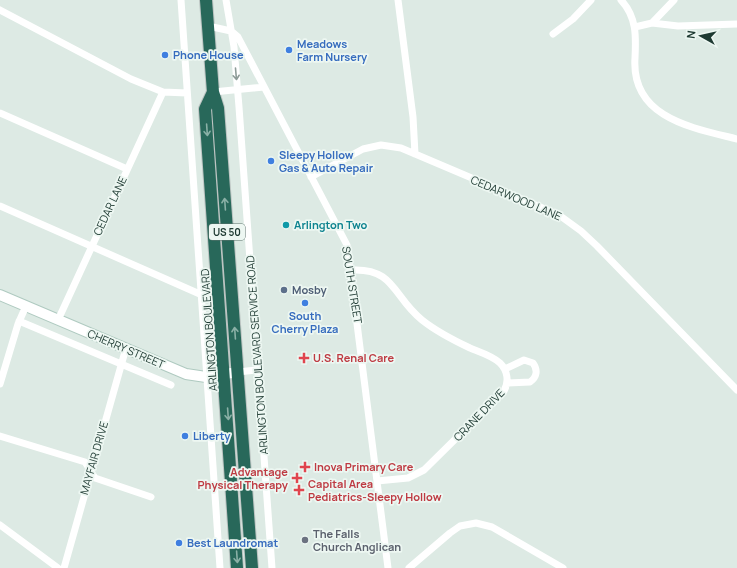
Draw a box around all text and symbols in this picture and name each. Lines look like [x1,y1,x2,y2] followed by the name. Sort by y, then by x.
[681,16,721,56] north arrow
[683,29,699,39] text: N
[297,36,368,64] place label: Meadows Farm Nursery
[284,45,294,55] marker: Meadows Farm Nursery
[173,47,244,62] place label: Phone House
[160,50,170,60] marker: Phone House
[233,67,240,80] one-way arrow
[203,123,211,136] one-way arrow
[279,147,374,175] place label: Sleepy Hollow Gas & Auto Repair
[266,156,276,166] marker: Sleepy Hollow Gas & Auto Repair
[469,172,564,223] street label: CEDARWOOD LANE
[89,174,130,238] street label: CEDAR LANE
[221,198,228,211] one-way arrow
[294,217,368,232] place label: Arlington Two
[281,220,291,230] marker: Arlington Two
[209,224,245,240] road number: US 50
[339,245,366,325] street label: SOUTH STREET
[242,255,271,455] street label: ARLINGTON BOULEVARD SERVICE ROAD
[197,268,220,392] street label: ARLINGTON BOULEVARD
[292,282,327,297] place label: Mosby
[279,285,289,295] marker: Mosby
[300,298,310,308] marker: South Cherry Plaza
[272,308,338,336] place label: South Cherry Plaza
[85,325,168,372] street label: CHERRY STREET
[231,327,238,340] one-way arrow
[313,350,394,365] place label: U.S. Renal Care
[298,352,310,364] marker: U.S. Renal Care
[450,385,508,444] street label: CRANE DRIVE
[224,407,231,420] one-way arrow
[76,419,111,496] street label: MAYFAIR DRIVE
[193,428,231,443] place label: Liberty
[180,431,190,441] marker: Liberty
[314,459,414,474] place label: Inova Primary Care
[299,461,311,473] marker: Inova Primary Care
[198,464,289,492] place label: Advantage Physical Therapy
[291,472,303,484] marker: Advantage Physical Therapy
[308,476,442,504] place label: Capital Area Pediatrics-Sleepy Hollow
[293,484,305,496] marker: Capital Area Pediatrics-Sleepy Hollow
[313,526,401,554] place label: The Falls Church Anglican
[187,535,278,550] place label: Best Laundromat
[300,535,310,545] marker: The Falls Church Anglican
[174,538,184,548] marker: Best Laundromat
[233,550,240,563] one-way arrow

